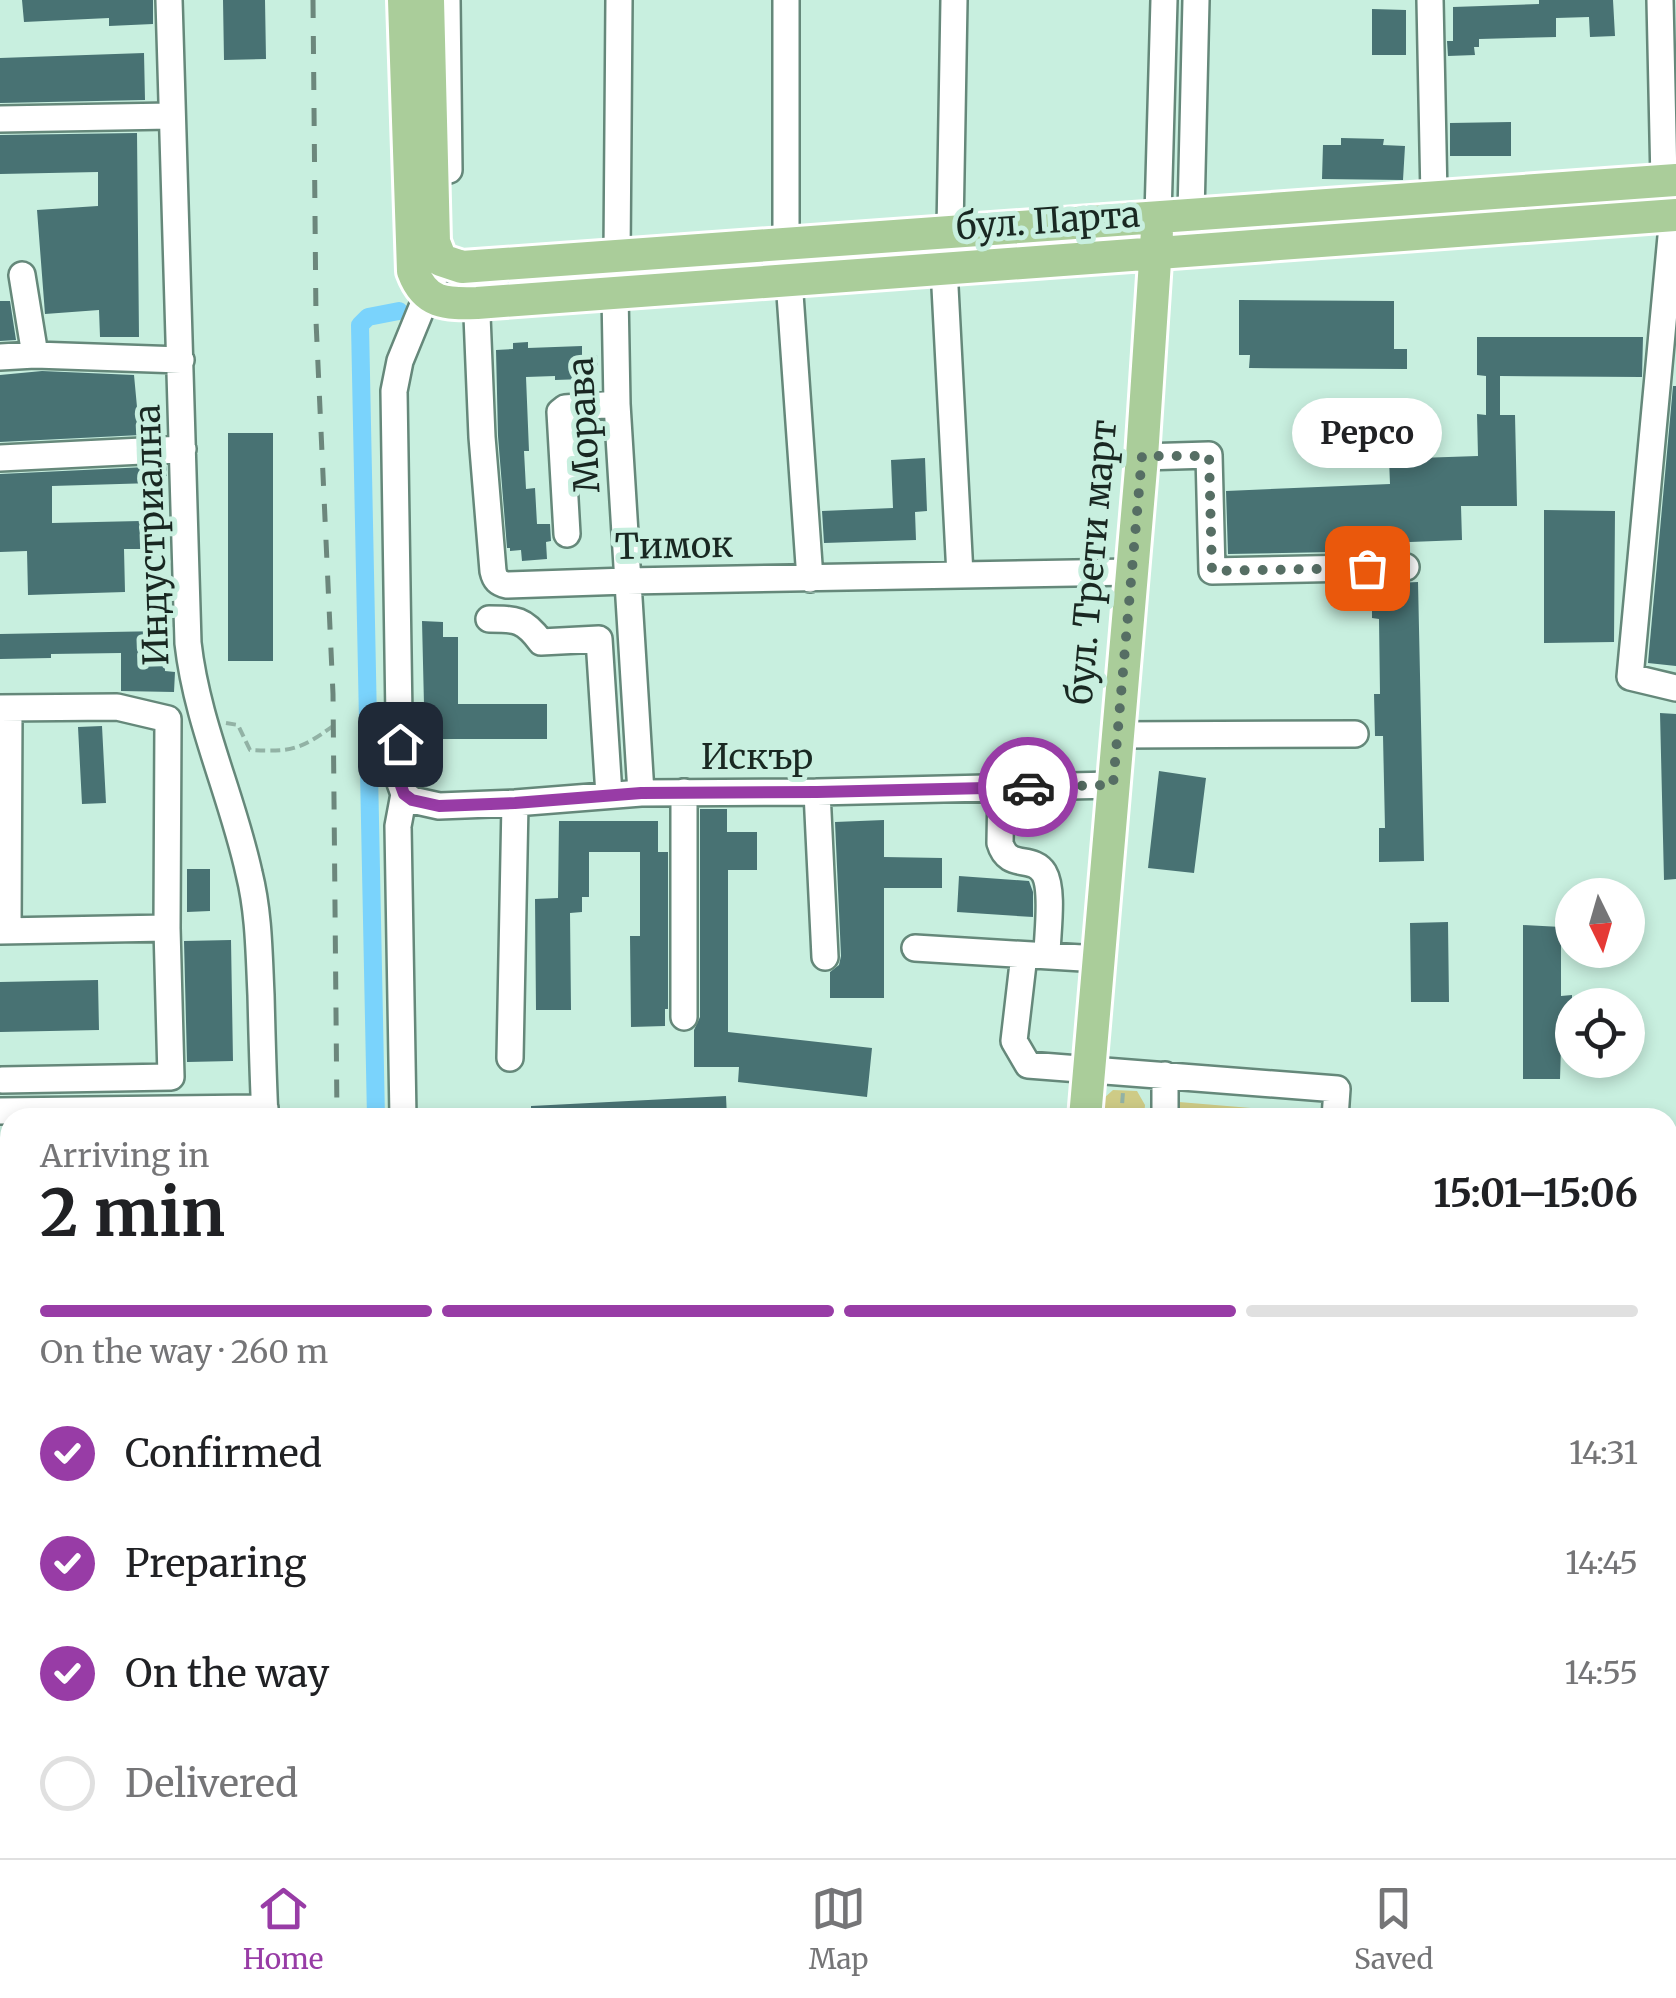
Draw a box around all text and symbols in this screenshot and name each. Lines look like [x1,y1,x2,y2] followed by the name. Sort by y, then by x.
[955,193,1141,249] street label: бул. Парта
[558,356,610,494] street label: Морава
[1292,398,1442,468] callout: Pepco
[125,404,179,666] street label: Индустриална
[1320,413,1414,453] text: Pepco
[1058,418,1126,706] street label: бул. Трети март
[614,523,734,569] street label: Тимок
[1325,526,1410,611] pin
[1340,541,1395,596] icon: bag
[358,702,443,787] pin
[373,717,428,772] icon: home
[701,735,813,779] street label: Искър
[978,737,1078,837] courier
[1001,760,1056,815] icon: car
[1555,878,1645,968] north arrow
[1555,878,1645,1078] map controls
[1555,988,1645,1078] button: locate
[40,1136,209,1176] text: Arriving in
[1433,1170,1638,1217] text: 15:01–15:06
[40,1172,225,1254] text: 2 min
[40,1332,328,1372] text: On the way · 260 m
[40,1426,95,1481] icon: check
[125,1430,322,1477] text: Confirmed
[1569,1433,1638,1473] text: 14:31
[40,1536,95,1591] icon: check
[125,1540,307,1587] text: Preparing
[1565,1543,1638,1583] text: 14:45
[40,1646,95,1701] icon: check
[125,1650,329,1697] text: On the way
[1564,1653,1638,1693] text: 14:55
[125,1760,298,1807] text: Delivered
[243,1881,323,1977] tab: Home
[809,1881,869,1977] tab: Map
[1354,1881,1433,1977] tab: Saved

